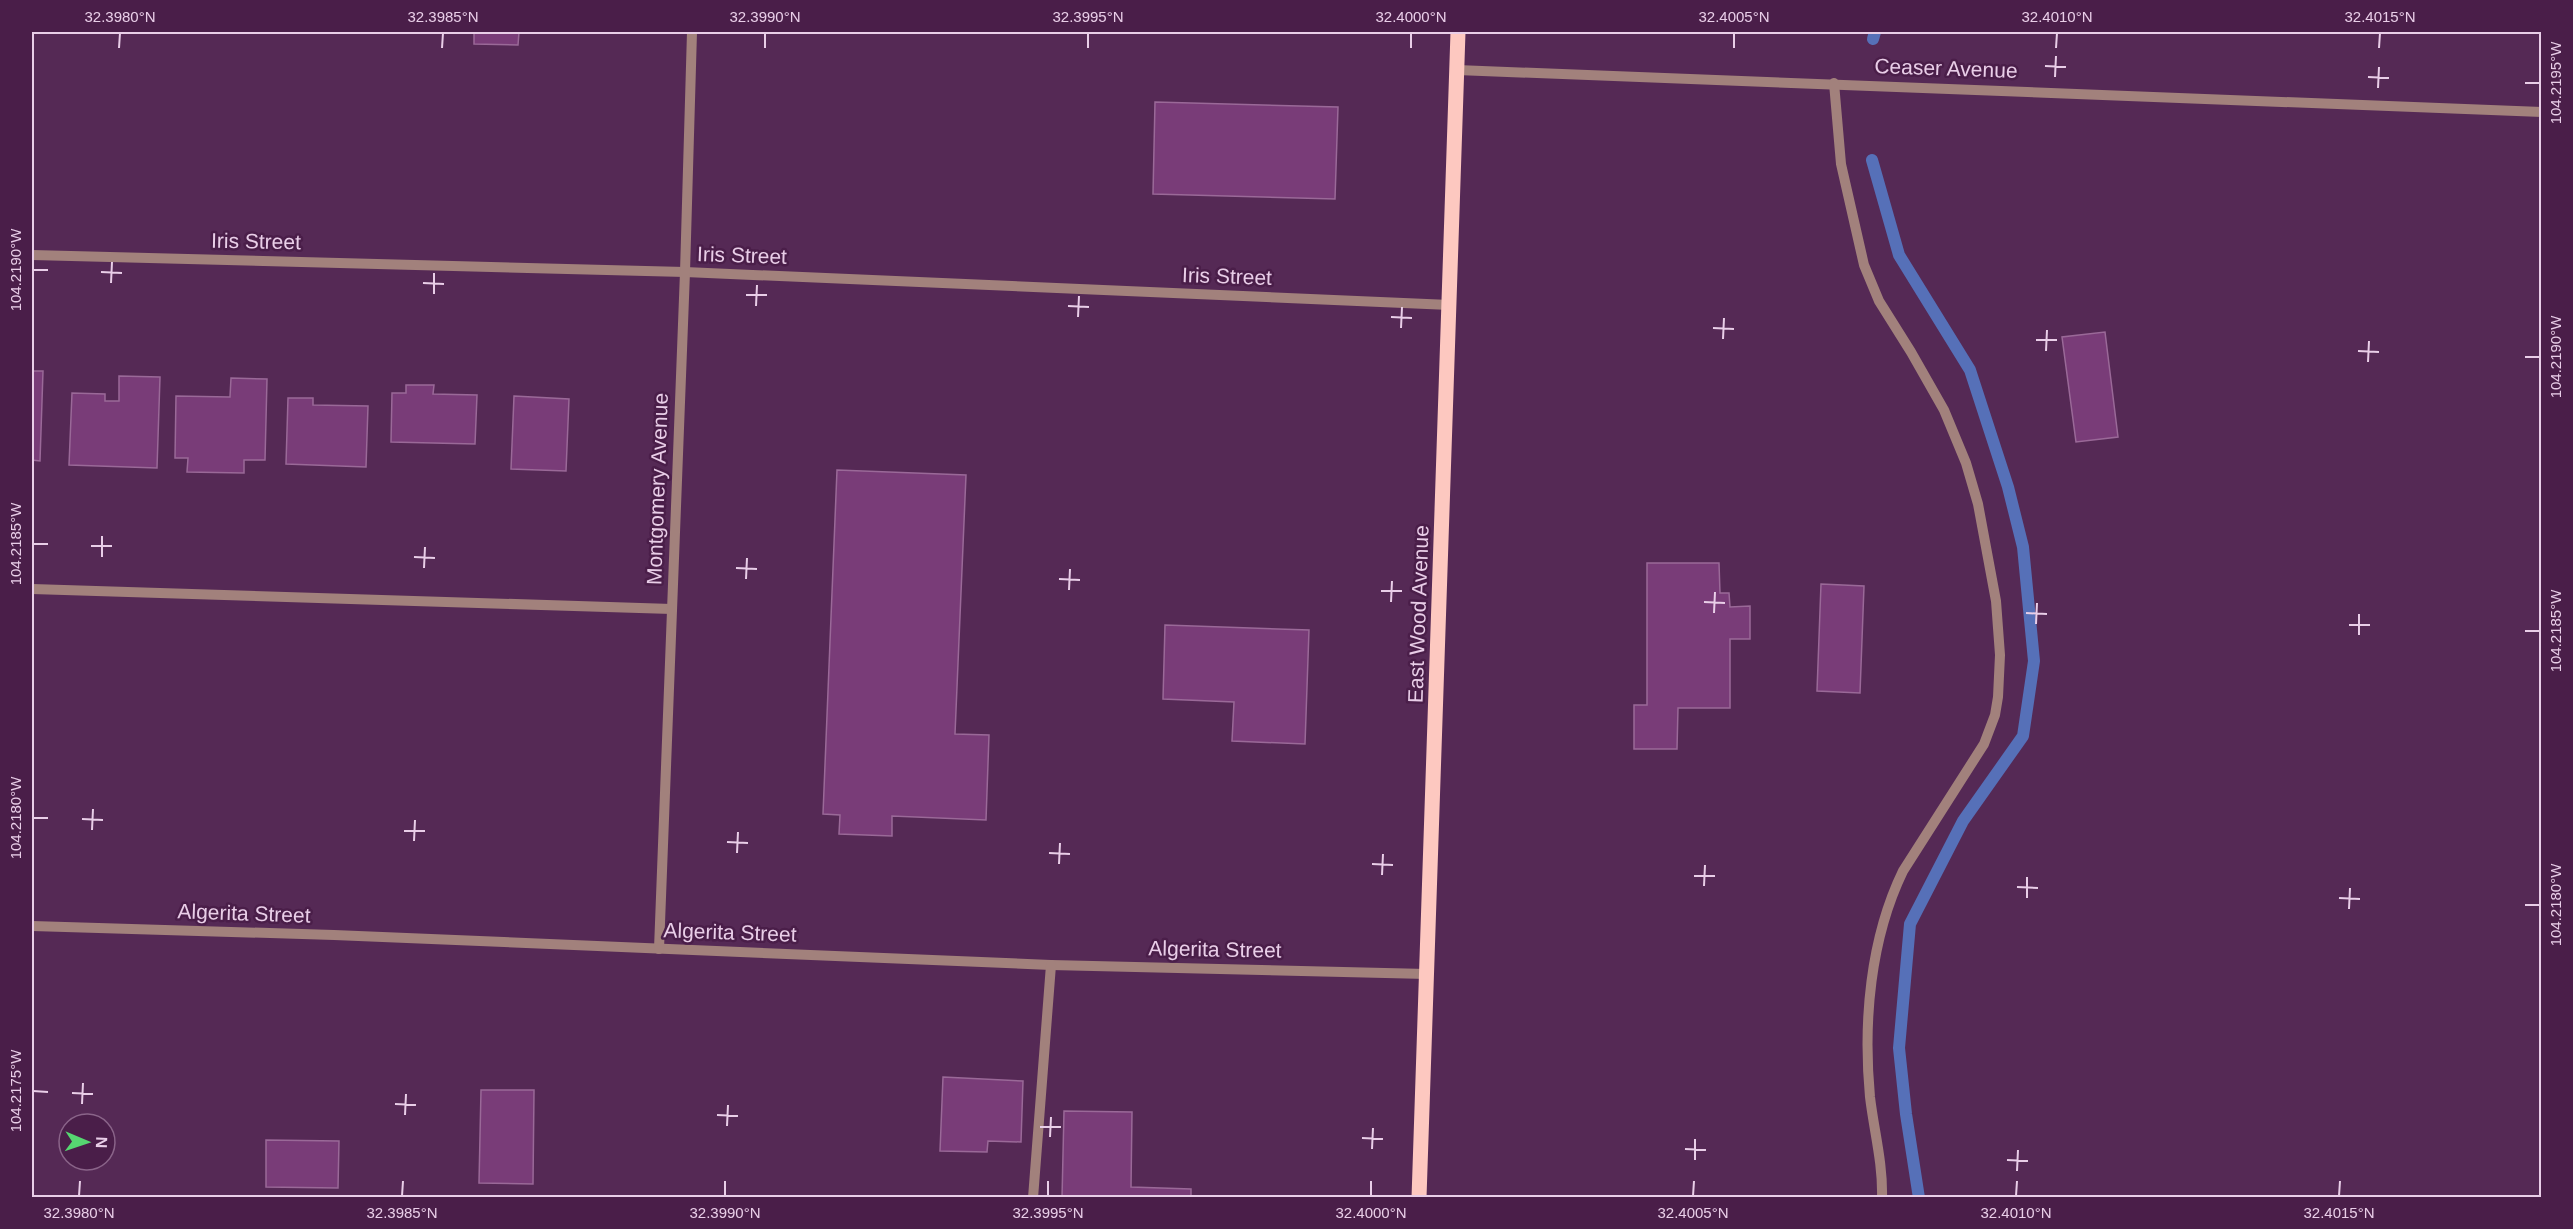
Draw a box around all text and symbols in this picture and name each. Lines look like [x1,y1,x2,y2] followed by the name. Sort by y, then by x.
[84,8,156,25] text: 32.3980°N
[407,8,479,25] text: 32.3985°N
[729,8,801,25] text: 32.3990°N
[1052,8,1124,25] text: 32.3995°N
[1375,8,1447,25] text: 32.4000°N
[1698,8,1770,25] text: 32.4005°N
[2021,8,2093,25] text: 32.4010°N
[2344,8,2416,25] text: 32.4015°N
[2547,41,2564,124] text: 104.2195°W
[1874,54,2018,82] street label: Ceaser Avenue
[7,228,24,311] text: 104.2190°W
[211,229,301,253] street label: Iris Street
[697,242,787,268] street label: Iris Street
[1182,263,1272,289] street label: Iris Street
[2547,315,2564,398] text: 104.2190°W
[642,393,672,585] street label: Montgomery Avenue
[7,502,24,585] text: 104.2185°W
[1403,525,1433,703] street label: East Wood Avenue
[2547,589,2564,672] text: 104.2185°W
[7,776,24,859] text: 104.2180°W
[2547,863,2564,946] text: 104.2180°W
[177,899,311,927] street label: Algerita Street
[663,918,797,946] street label: Algerita Street
[1148,936,1282,962] street label: Algerita Street
[7,1049,24,1132] text: 104.2175°W
[57,1112,117,1172] north arrow
[93,1136,110,1149] text: N
[43,1204,115,1221] text: 32.3980°N
[366,1204,438,1221] text: 32.3985°N
[689,1204,761,1221] text: 32.3990°N
[1012,1204,1084,1221] text: 32.3995°N
[1335,1204,1407,1221] text: 32.4000°N
[1657,1204,1729,1221] text: 32.4005°N
[1980,1204,2052,1221] text: 32.4010°N
[2303,1204,2375,1221] text: 32.4015°N

